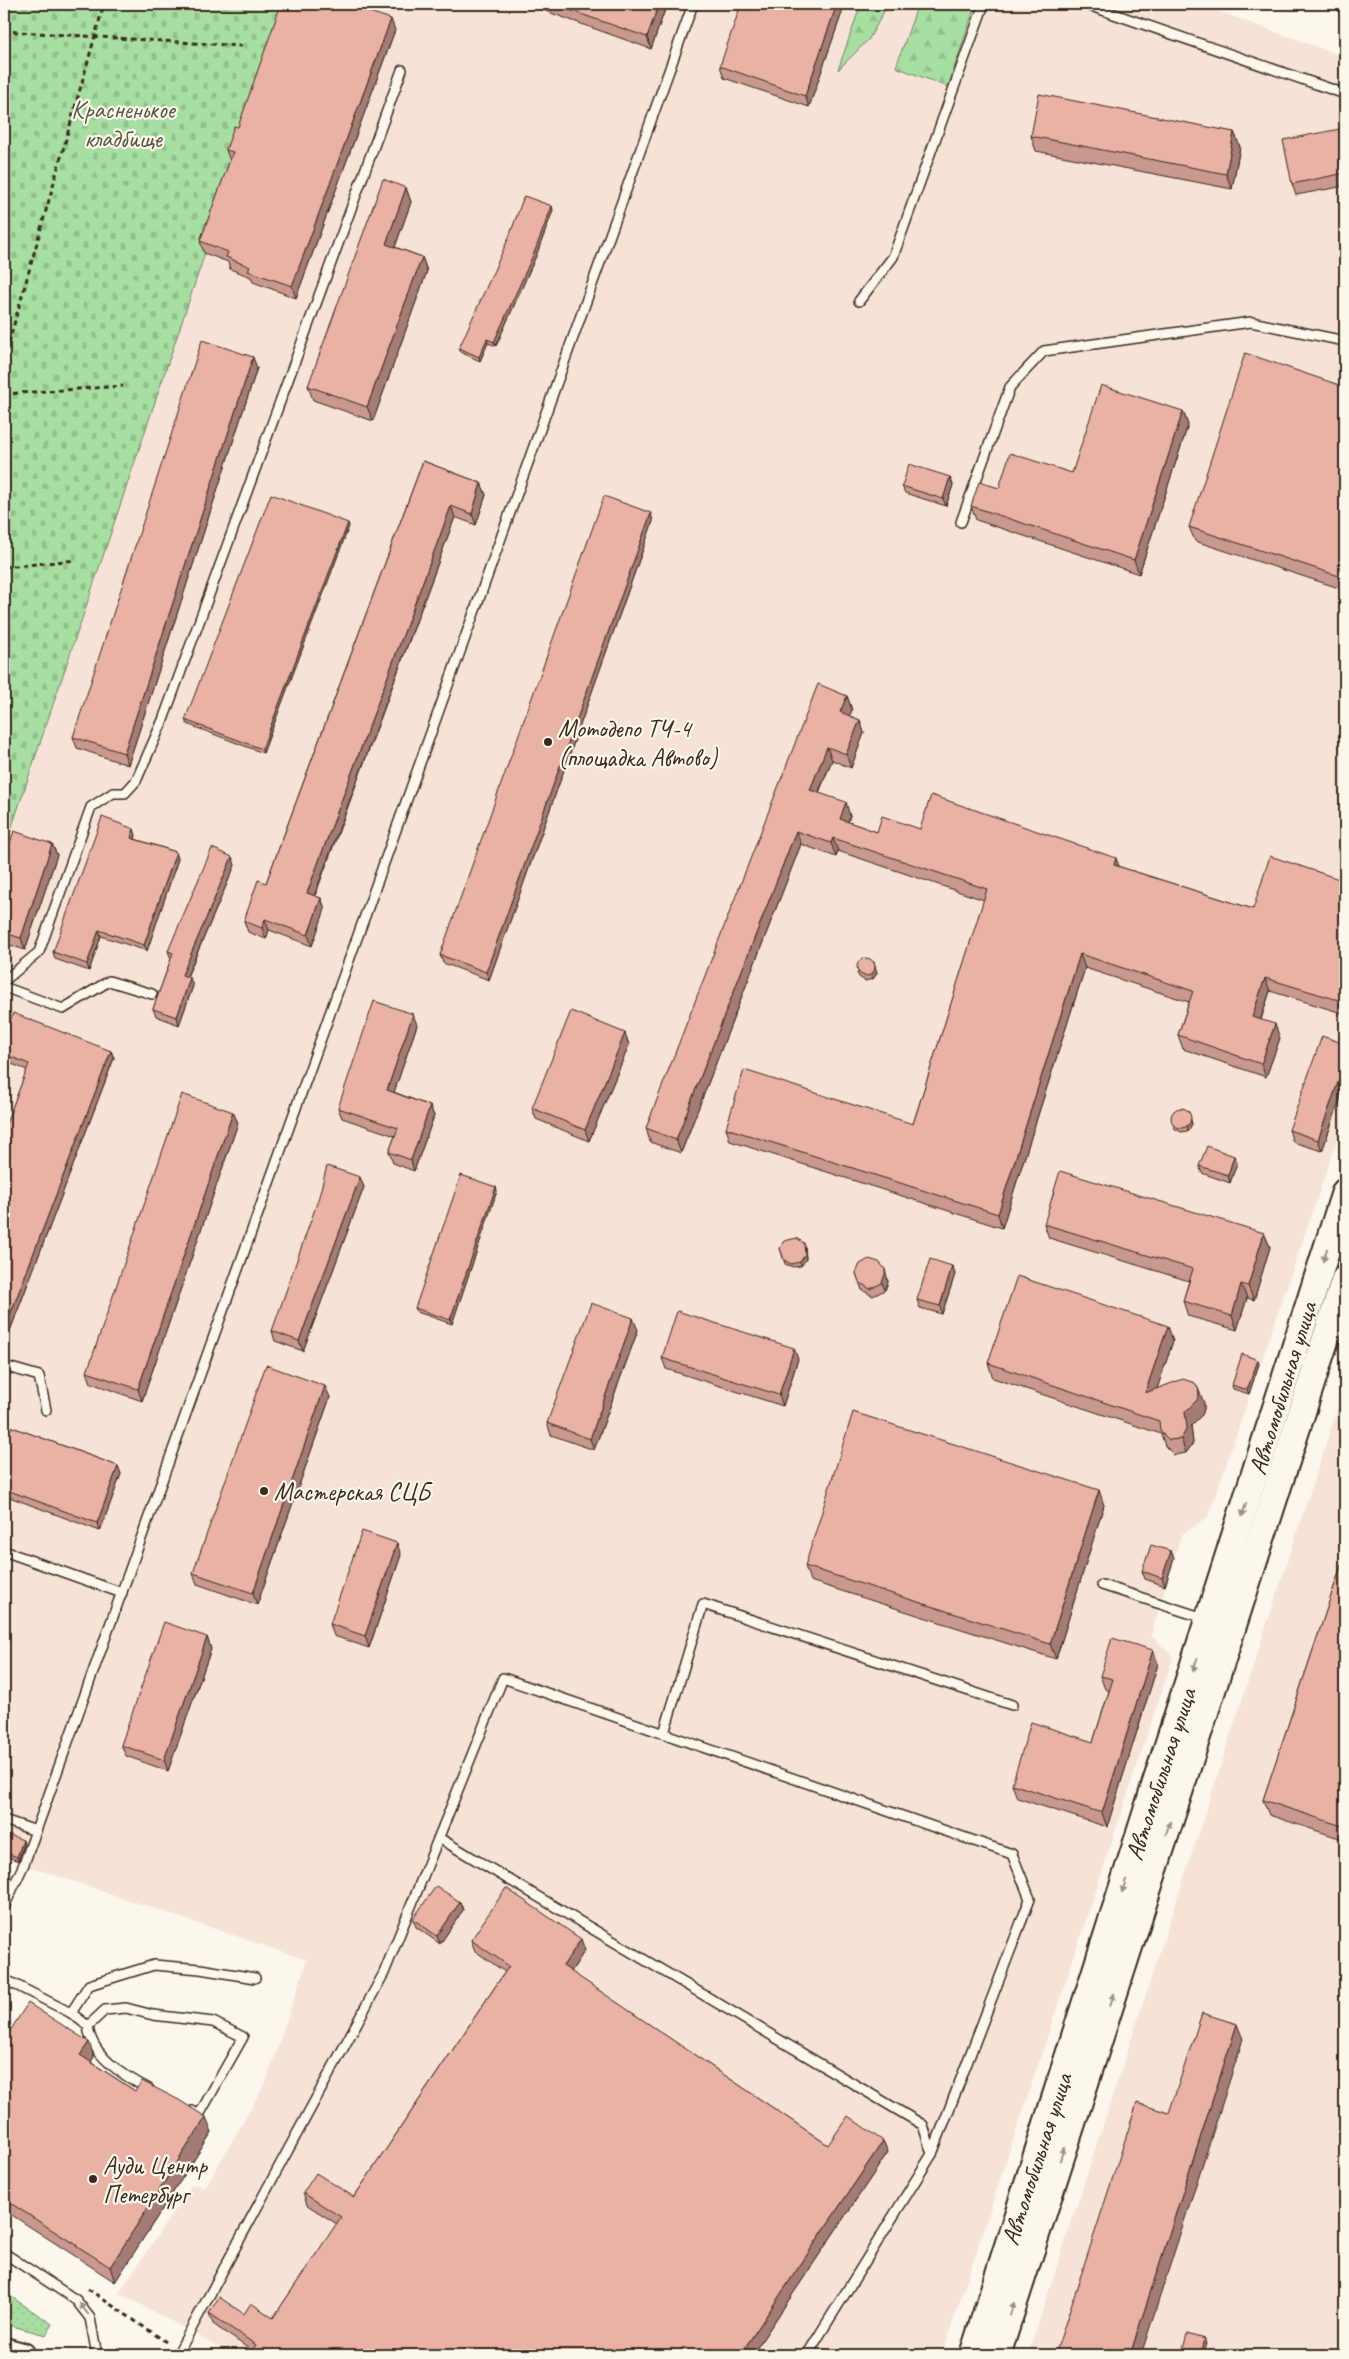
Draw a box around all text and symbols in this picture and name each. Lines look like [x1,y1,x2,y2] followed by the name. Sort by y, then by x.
[71,94,177,155] park label: Красненькое кладбище
[558,713,719,774] place label: Мотодепо ТЧ-4 (площадка Автово)
[542,736,554,748] marker: Мотодепо ТЧ-4 (площадка Автово)
[1320,1248,1328,1263] one-way arrow
[1242,1296,1325,1478] street label: Автомобильная улица
[274,1476,433,1508] place label: Мастерская СЦБ
[258,1485,270,1497] marker: Мастерская СЦБ
[1240,1503,1248,1518] one-way arrow
[1191,1658,1199,1673] one-way arrow
[1118,1682,1204,1864] street label: Автомобильная улица
[1164,1821,1172,1836] one-way arrow
[1120,1879,1127,1894] one-way arrow
[1109,1992,1116,2007] one-way arrow
[994,2067,1080,2249] street label: Автомобильная улица
[1059,2147,1066,2162] one-way arrow
[103,2150,208,2211] place label: Ауди Центр Петербург
[87,2173,99,2185] marker: Ауди Центр Петербург
[1008,2301,1016,2316] one-way arrow
[78,2303,89,2316] one-way arrow

